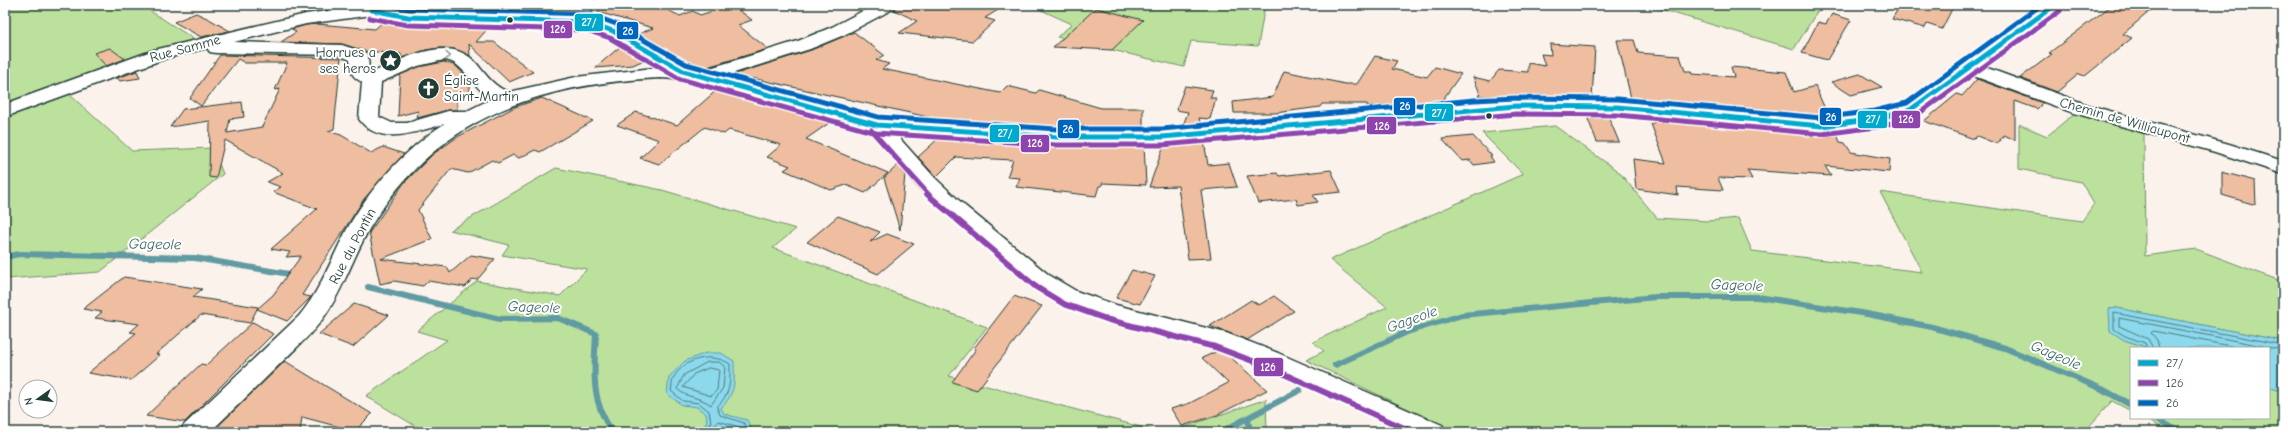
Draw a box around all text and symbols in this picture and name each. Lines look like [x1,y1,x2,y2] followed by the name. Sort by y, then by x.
[574,13,604,32] line badge: 27/
[505,15,515,25] unlabelled marker
[581,16,597,29] text: 27/
[543,20,573,39] line badge: 126
[616,21,639,40] line badge: 26
[550,23,566,36] text: 126
[622,25,634,38] text: 26
[148,31,222,66] street label: Rue Samme
[315,44,376,77] place label: Horrues a ses heros
[378,47,404,73] place icon: Horrues a ses heros
[445,52,451,60] one-way arrow
[444,72,519,105] place label: Église Saint-Martin
[415,75,441,101] church icon: Église Saint-Martin
[2058,94,2193,148] street label: Chemin de Williaupont
[1393,97,1416,116] line badge: 26
[1399,100,1411,113] text: 26
[1424,103,1454,122] line badge: 27/
[1431,107,1447,120] text: 27/
[1819,107,1842,126] line badge: 26
[1857,110,1888,129] line badge: 27/
[1891,110,1921,129] line badge: 126
[1484,111,1494,121] unlabelled marker
[1825,111,1837,124] text: 26
[1865,113,1881,126] text: 27/
[1898,113,1914,126] text: 126
[1366,116,1397,135] line badge: 126
[1057,119,1080,139] line badge: 26
[1374,120,1390,133] text: 126
[1062,123,1074,136] text: 26
[989,124,1020,143] line badge: 27/
[997,127,1013,140] text: 27/
[1020,134,1050,153] line badge: 126
[1027,137,1043,150] text: 126
[325,205,380,287] street label: Rue du Pontin
[129,235,182,253] water label: Gageole
[1710,275,1764,295] water label: Gageole
[507,297,561,317] water label: Gageole
[1384,301,1440,336] water label: Gageole
[2028,336,2084,374] water label: Gageole
[2130,347,2270,419] legend
[2166,356,2183,370] text: 27/
[1253,357,1284,377] line badge: 126
[1260,361,1276,374] text: 126
[2166,376,2184,390] text: 126
[18,379,58,419] north arrow
[22,396,36,406] text: N
[2166,396,2179,410] text: 26

